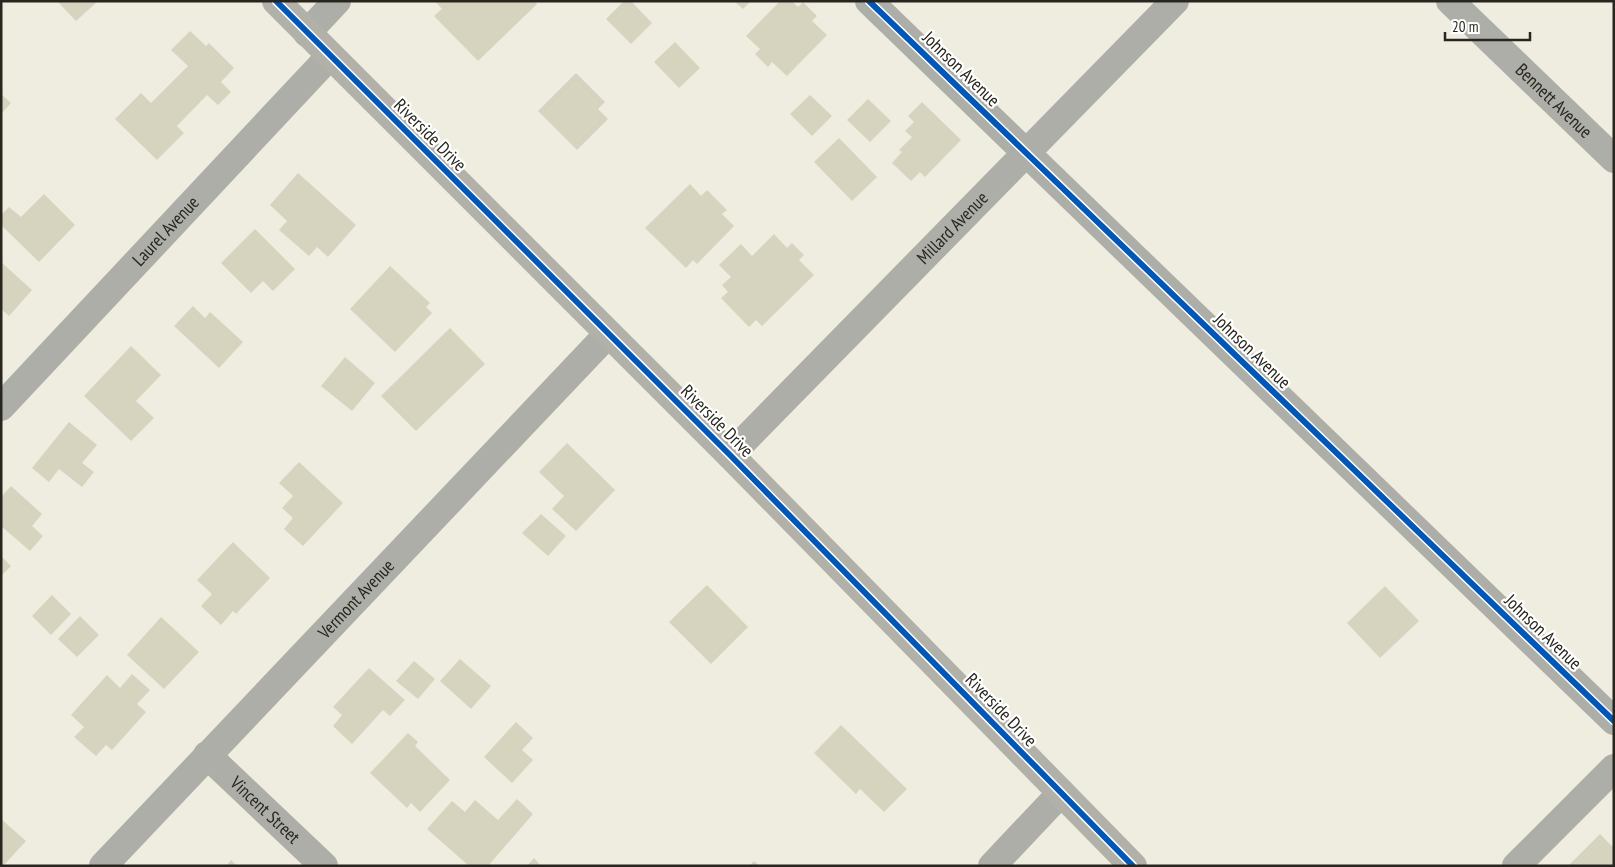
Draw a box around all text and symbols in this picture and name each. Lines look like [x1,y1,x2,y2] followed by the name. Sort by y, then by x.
[1445,10,1530,42] scale bar
[1452,17,1478,36] text: 20 m
[917,25,1005,111] street label: Johnson Avenue
[1511,58,1597,143] street label: Bennett Avenue
[389,93,472,176] street label: Riverside Drive
[912,186,993,269] street label: Millard Avenue
[127,191,204,271] street label: Laurel Avenue
[1208,307,1296,393] street label: Johnson Avenue
[676,379,759,462] street label: Riverside Drive
[312,554,399,644] street label: Vermont Avenue
[1499,588,1587,674] street label: Johnson Avenue
[961,668,1042,751] street label: Riverside Drive
[225,770,305,848] street label: Vincent Street

